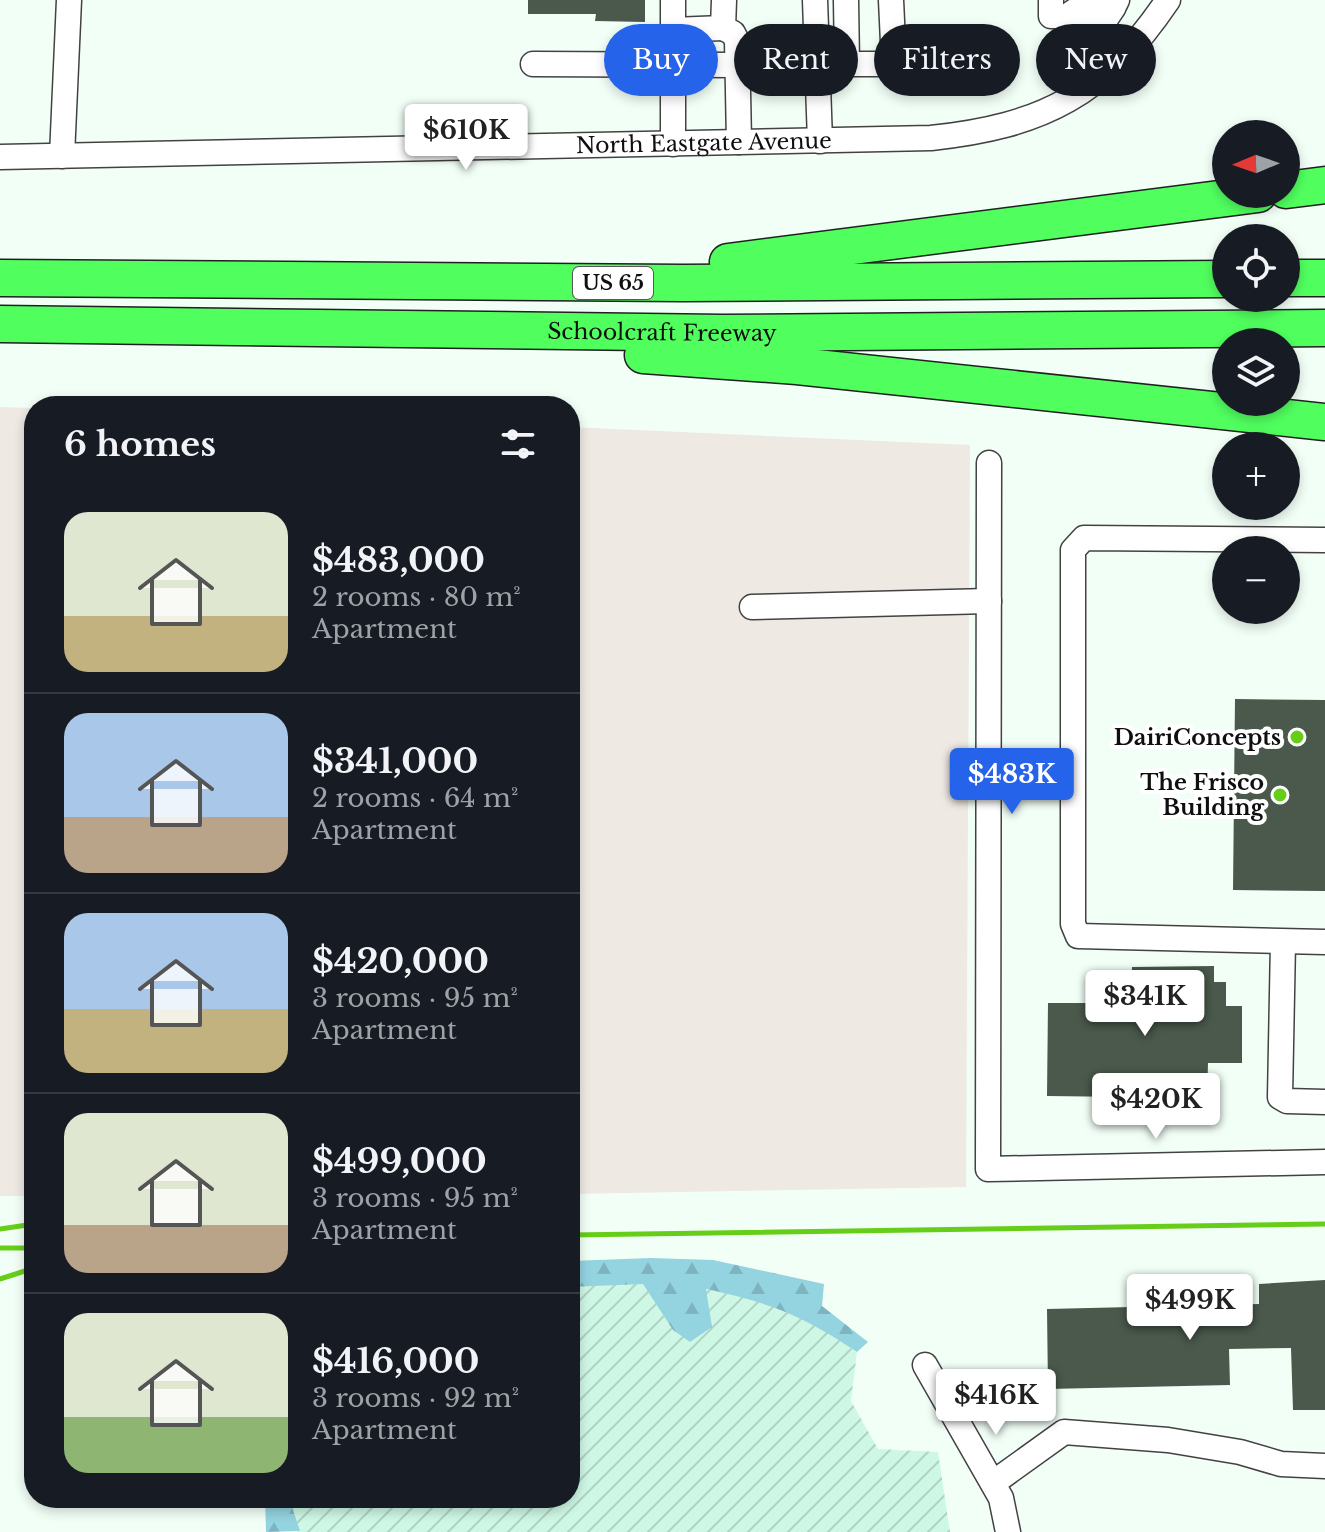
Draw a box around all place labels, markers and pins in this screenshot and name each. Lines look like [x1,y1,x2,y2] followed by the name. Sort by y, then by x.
[410,104,522,172] pin: $610K
[1114,724,1281,751] place label: DairiConcepts
[1288,728,1306,746] marker: DairiConcepts
[956,748,1068,816] pin: $483K
[1140,769,1265,821] place label: The Frisco Building
[1271,786,1289,804] marker: The Frisco Building
[1089,970,1201,1038] pin: $341K
[1100,1073,1212,1141] pin: $420K
[1134,1274,1246,1342] pin: $499K
[940,1369,1052,1437] pin: $416K

